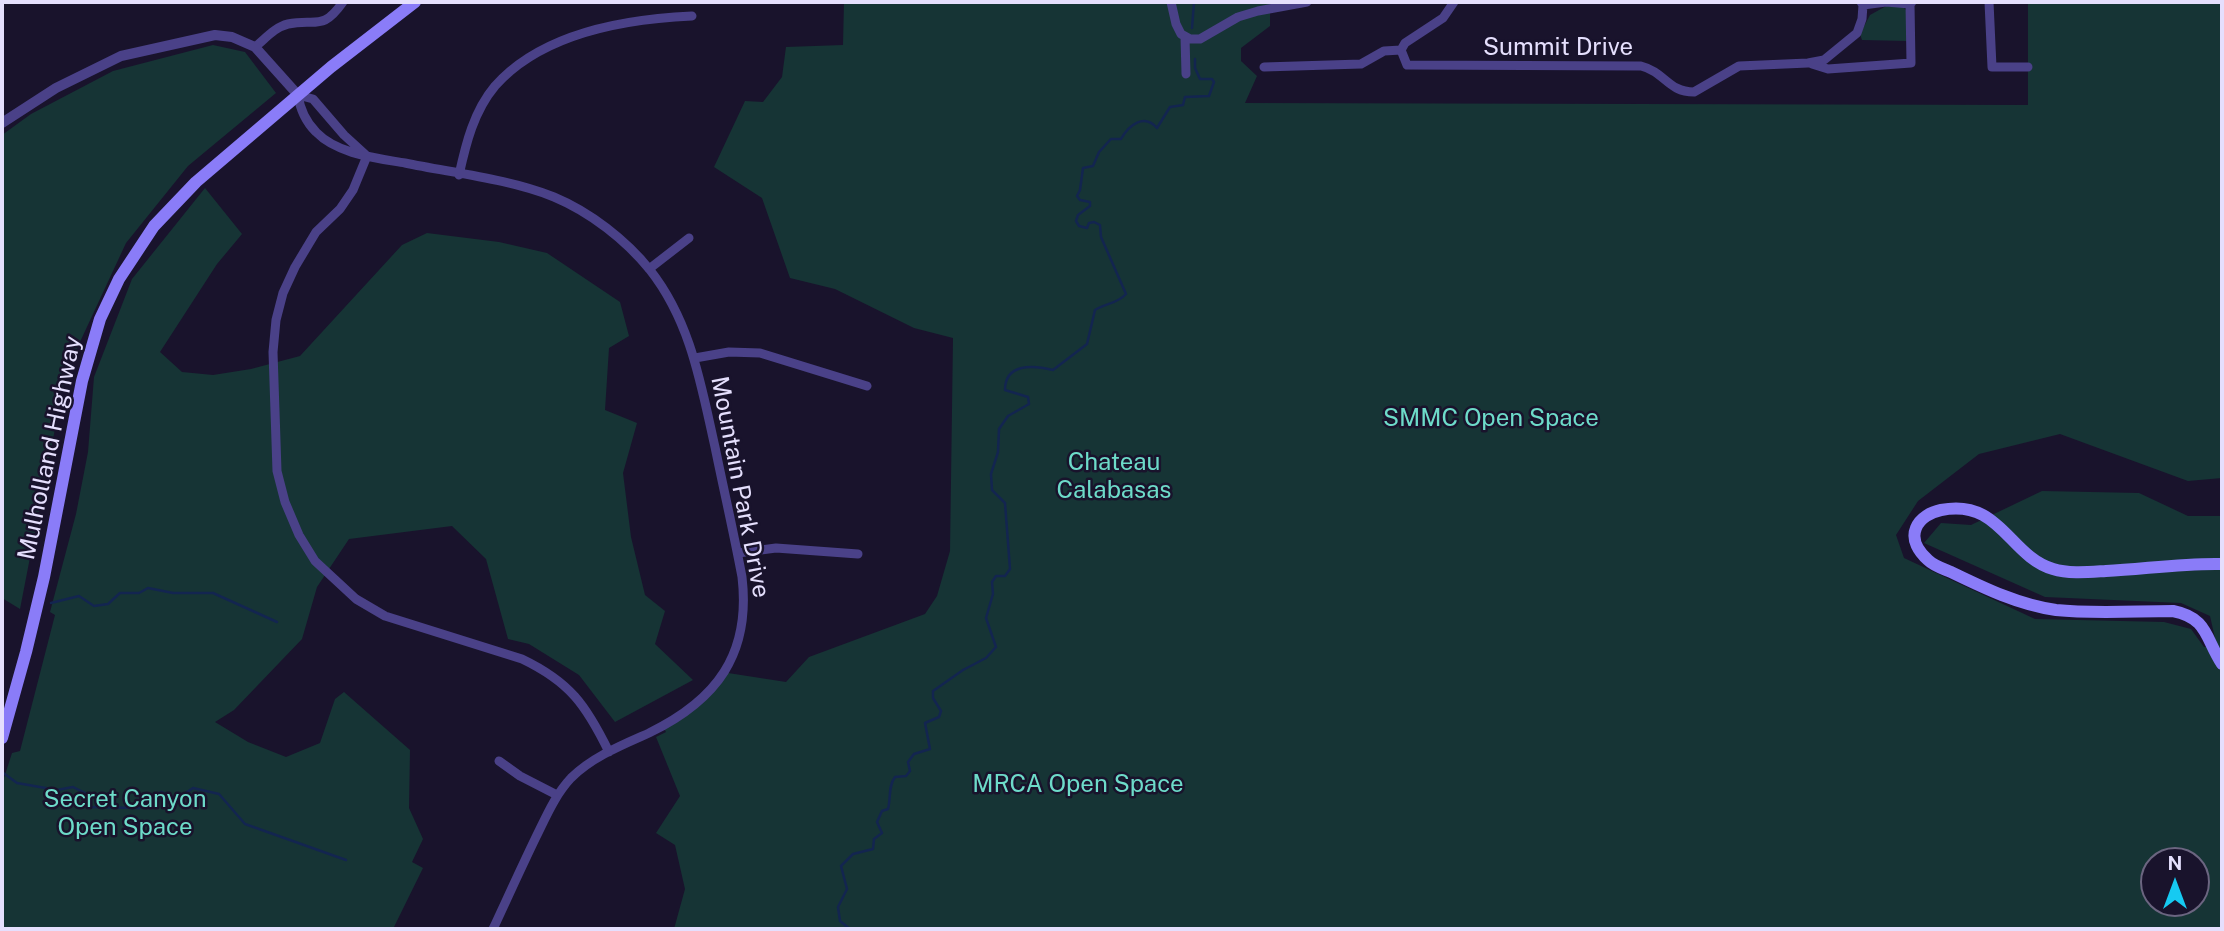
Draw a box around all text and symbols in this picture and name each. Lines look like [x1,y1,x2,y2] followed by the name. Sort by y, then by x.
[1483,34,1633,62] street label: Summit Drive
[12,333,88,563] street label: Mulholland Highway
[704,374,776,600] street label: Mountain Park Drive
[1383,405,1599,433] park label: SMMC Open Space
[1057,449,1171,505] park label: Chateau Calabasas
[972,771,1184,799] park label: MRCA Open Space
[43,786,207,842] park label: Secret Canyon Open Space
[2140,847,2210,917] north arrow
[2168,852,2182,874] text: N

